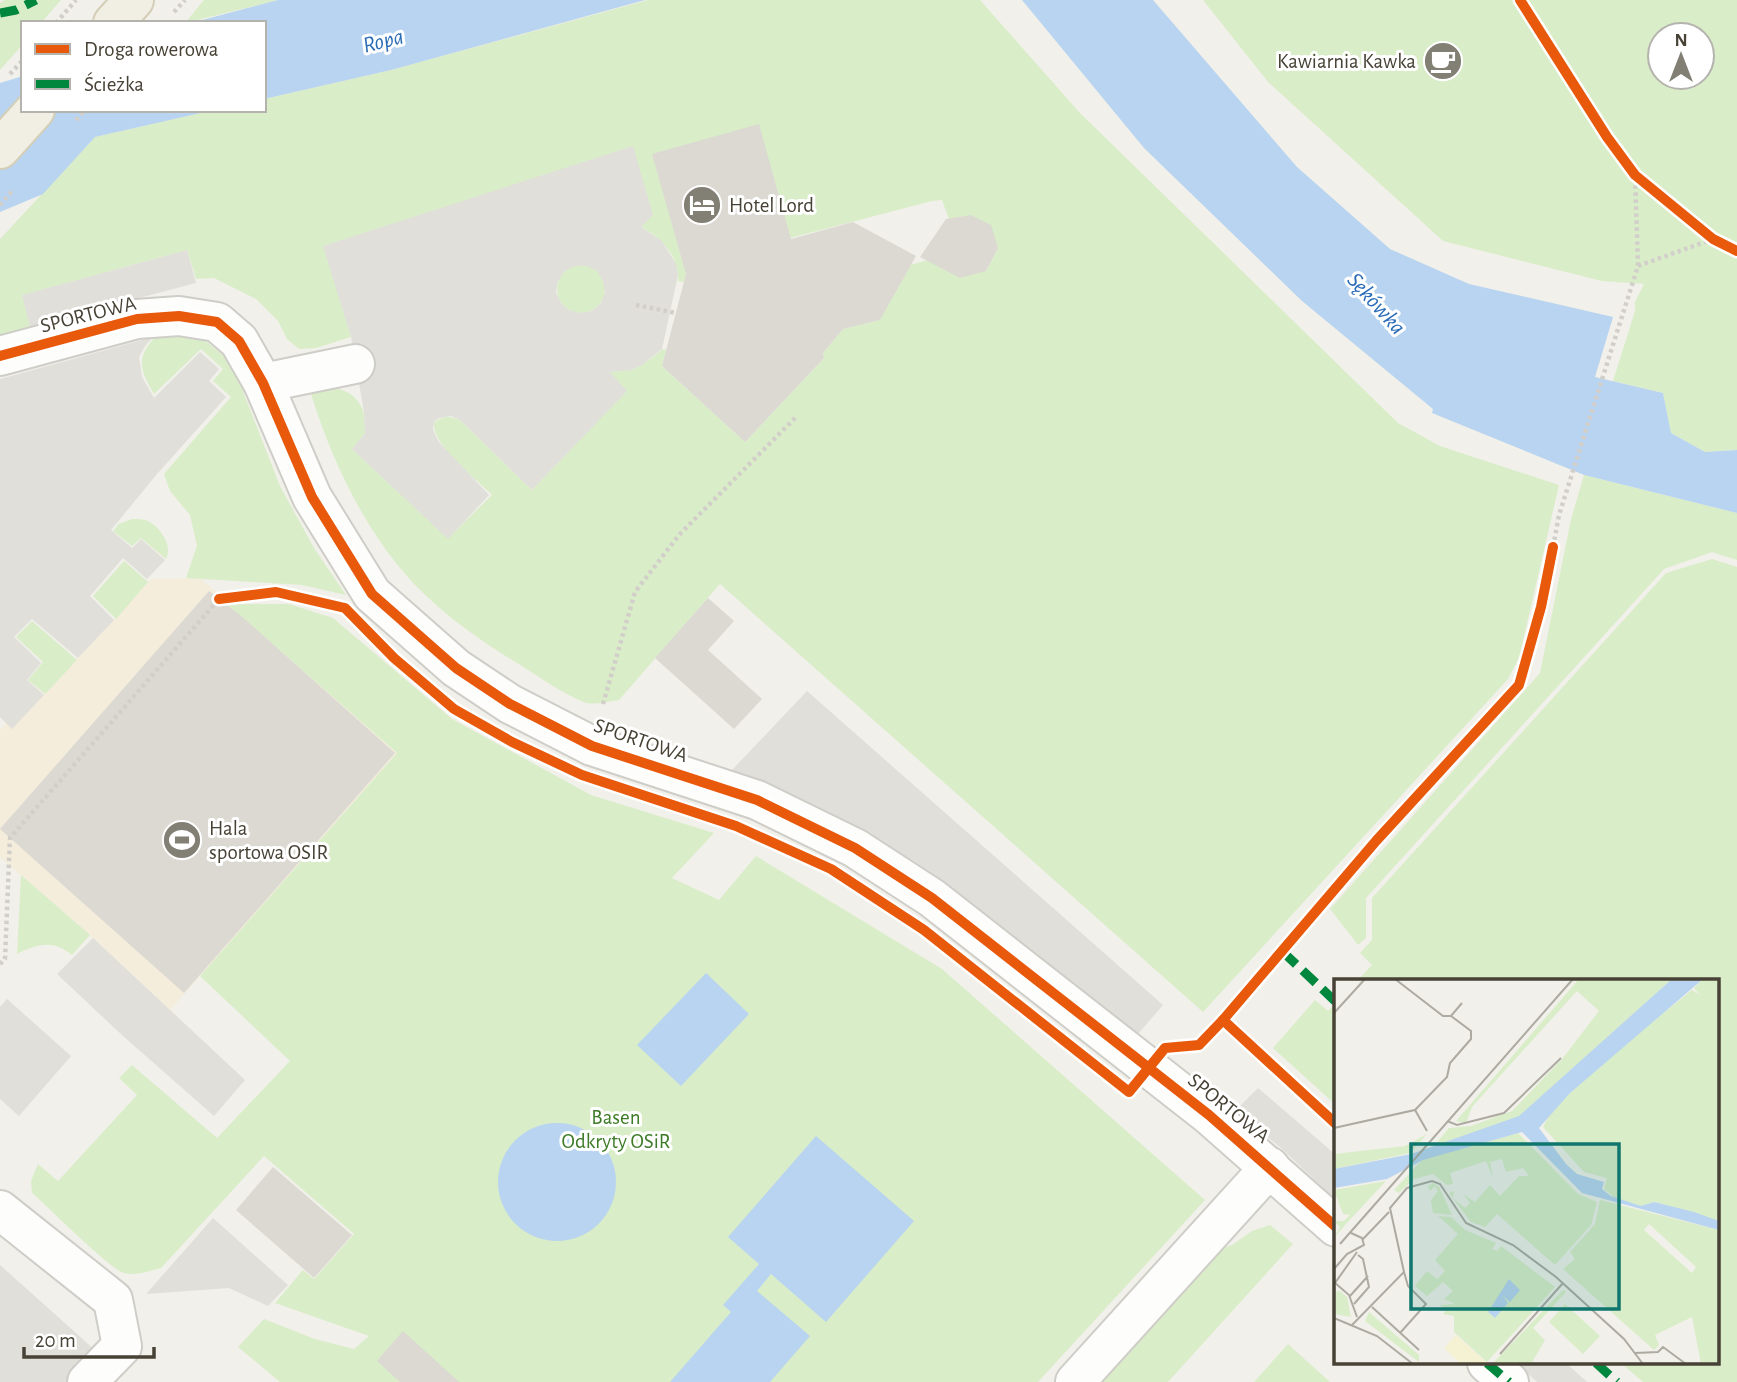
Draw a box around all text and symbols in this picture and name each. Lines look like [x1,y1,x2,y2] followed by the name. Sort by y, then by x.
[21,21,266,112] legend
[1646,21,1716,91] north arrow
[361,25,406,58] water label: Ropa
[1674,31,1688,50] text: N
[84,39,219,60] text: Droga rowerowa
[1422,40,1464,82] cafe icon: Kawiarnia Kawka
[1277,51,1416,72] place label: Kawiarnia Kawka
[84,71,144,95] text: Ścieżka
[681,184,723,226] hotel icon: Hotel Lord
[729,195,814,216] place label: Hotel Lord
[1342,269,1409,339] water label: Sękówka
[38,292,138,337] street label: SPORTOWA
[591,715,691,766] street label: SPORTOWA
[209,818,328,863] place label: Hala sportowa OSIR
[161,819,203,861] sports icon: Hala sportowa OSIR
[1334,979,1720,1364] inset map
[1184,1069,1273,1147] street label: SPORTOWA
[562,1107,670,1152] park label: Basen Odkryty OSiR
[24,1316,154,1360] scale bar
[35,1330,76,1351] text: 20 m

